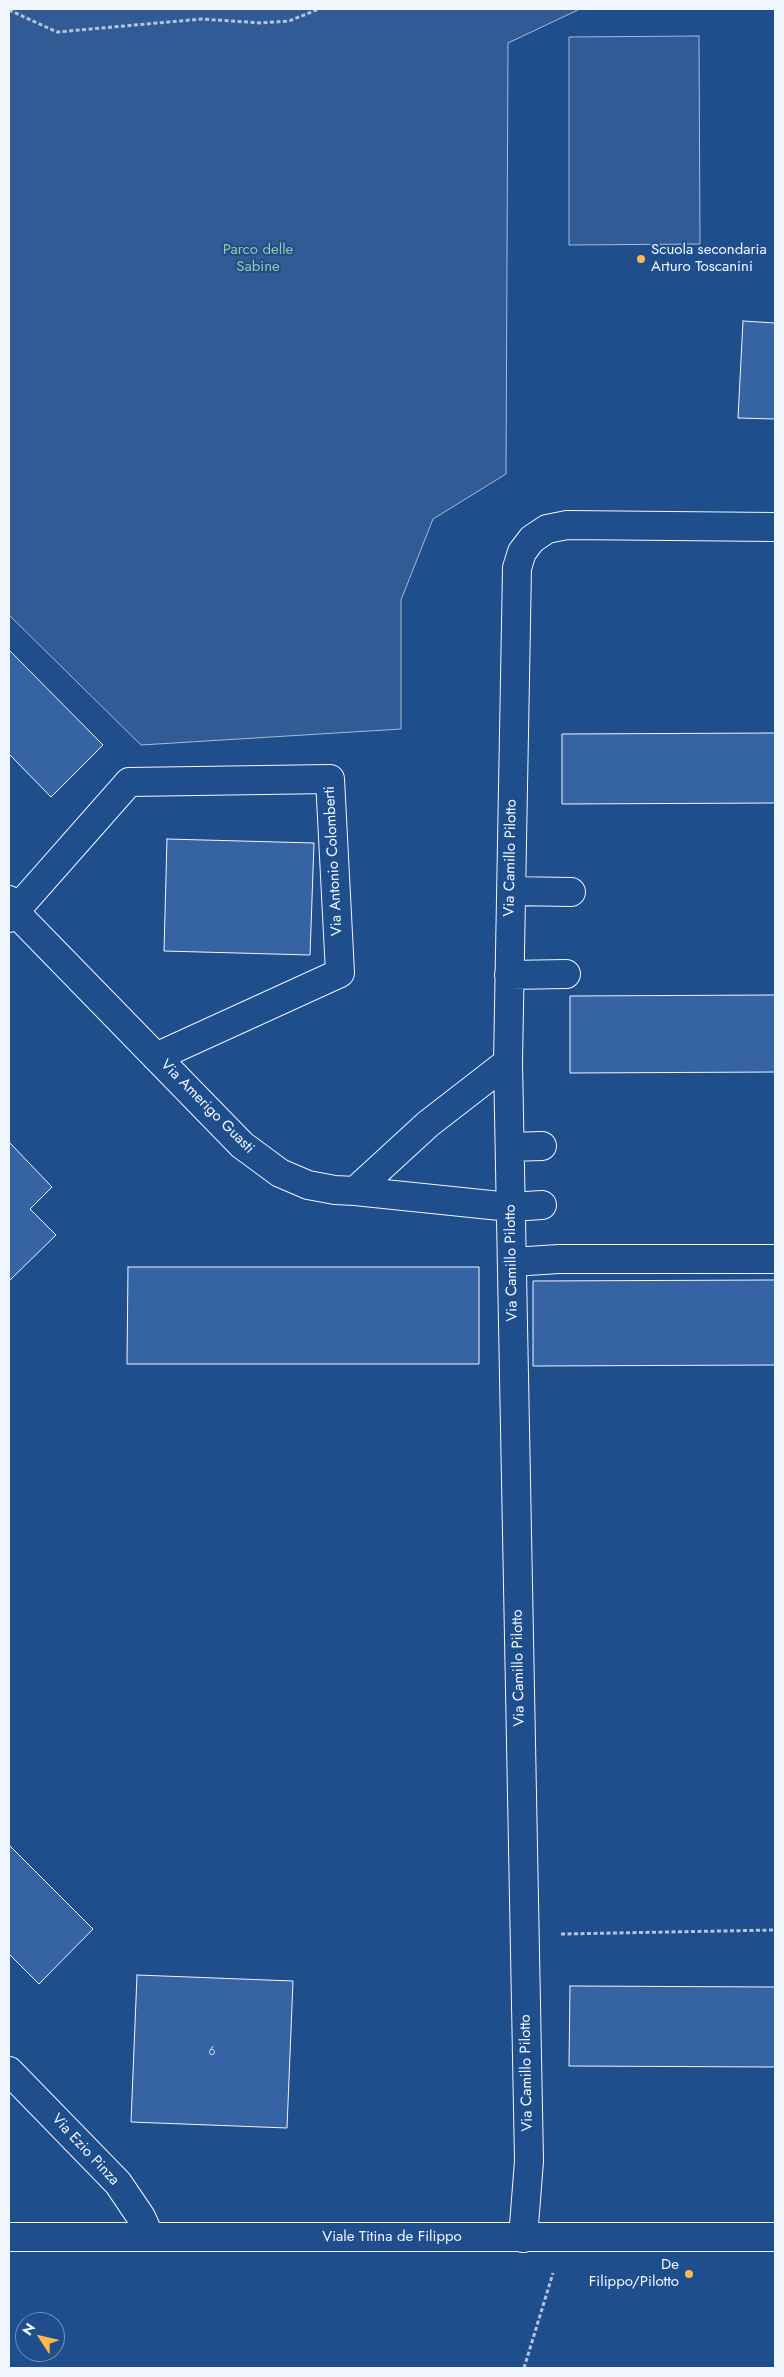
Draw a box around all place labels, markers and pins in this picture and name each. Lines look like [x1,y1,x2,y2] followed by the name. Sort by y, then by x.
[651,241,767,276] place label: Scuola secondaria Arturo Toscanini
[635,253,647,265] marker: Scuola secondaria Arturo Toscanini
[589,2256,679,2291] place label: De Filippo/Pilotto
[683,2268,695,2280] marker: De Filippo/Pilotto

